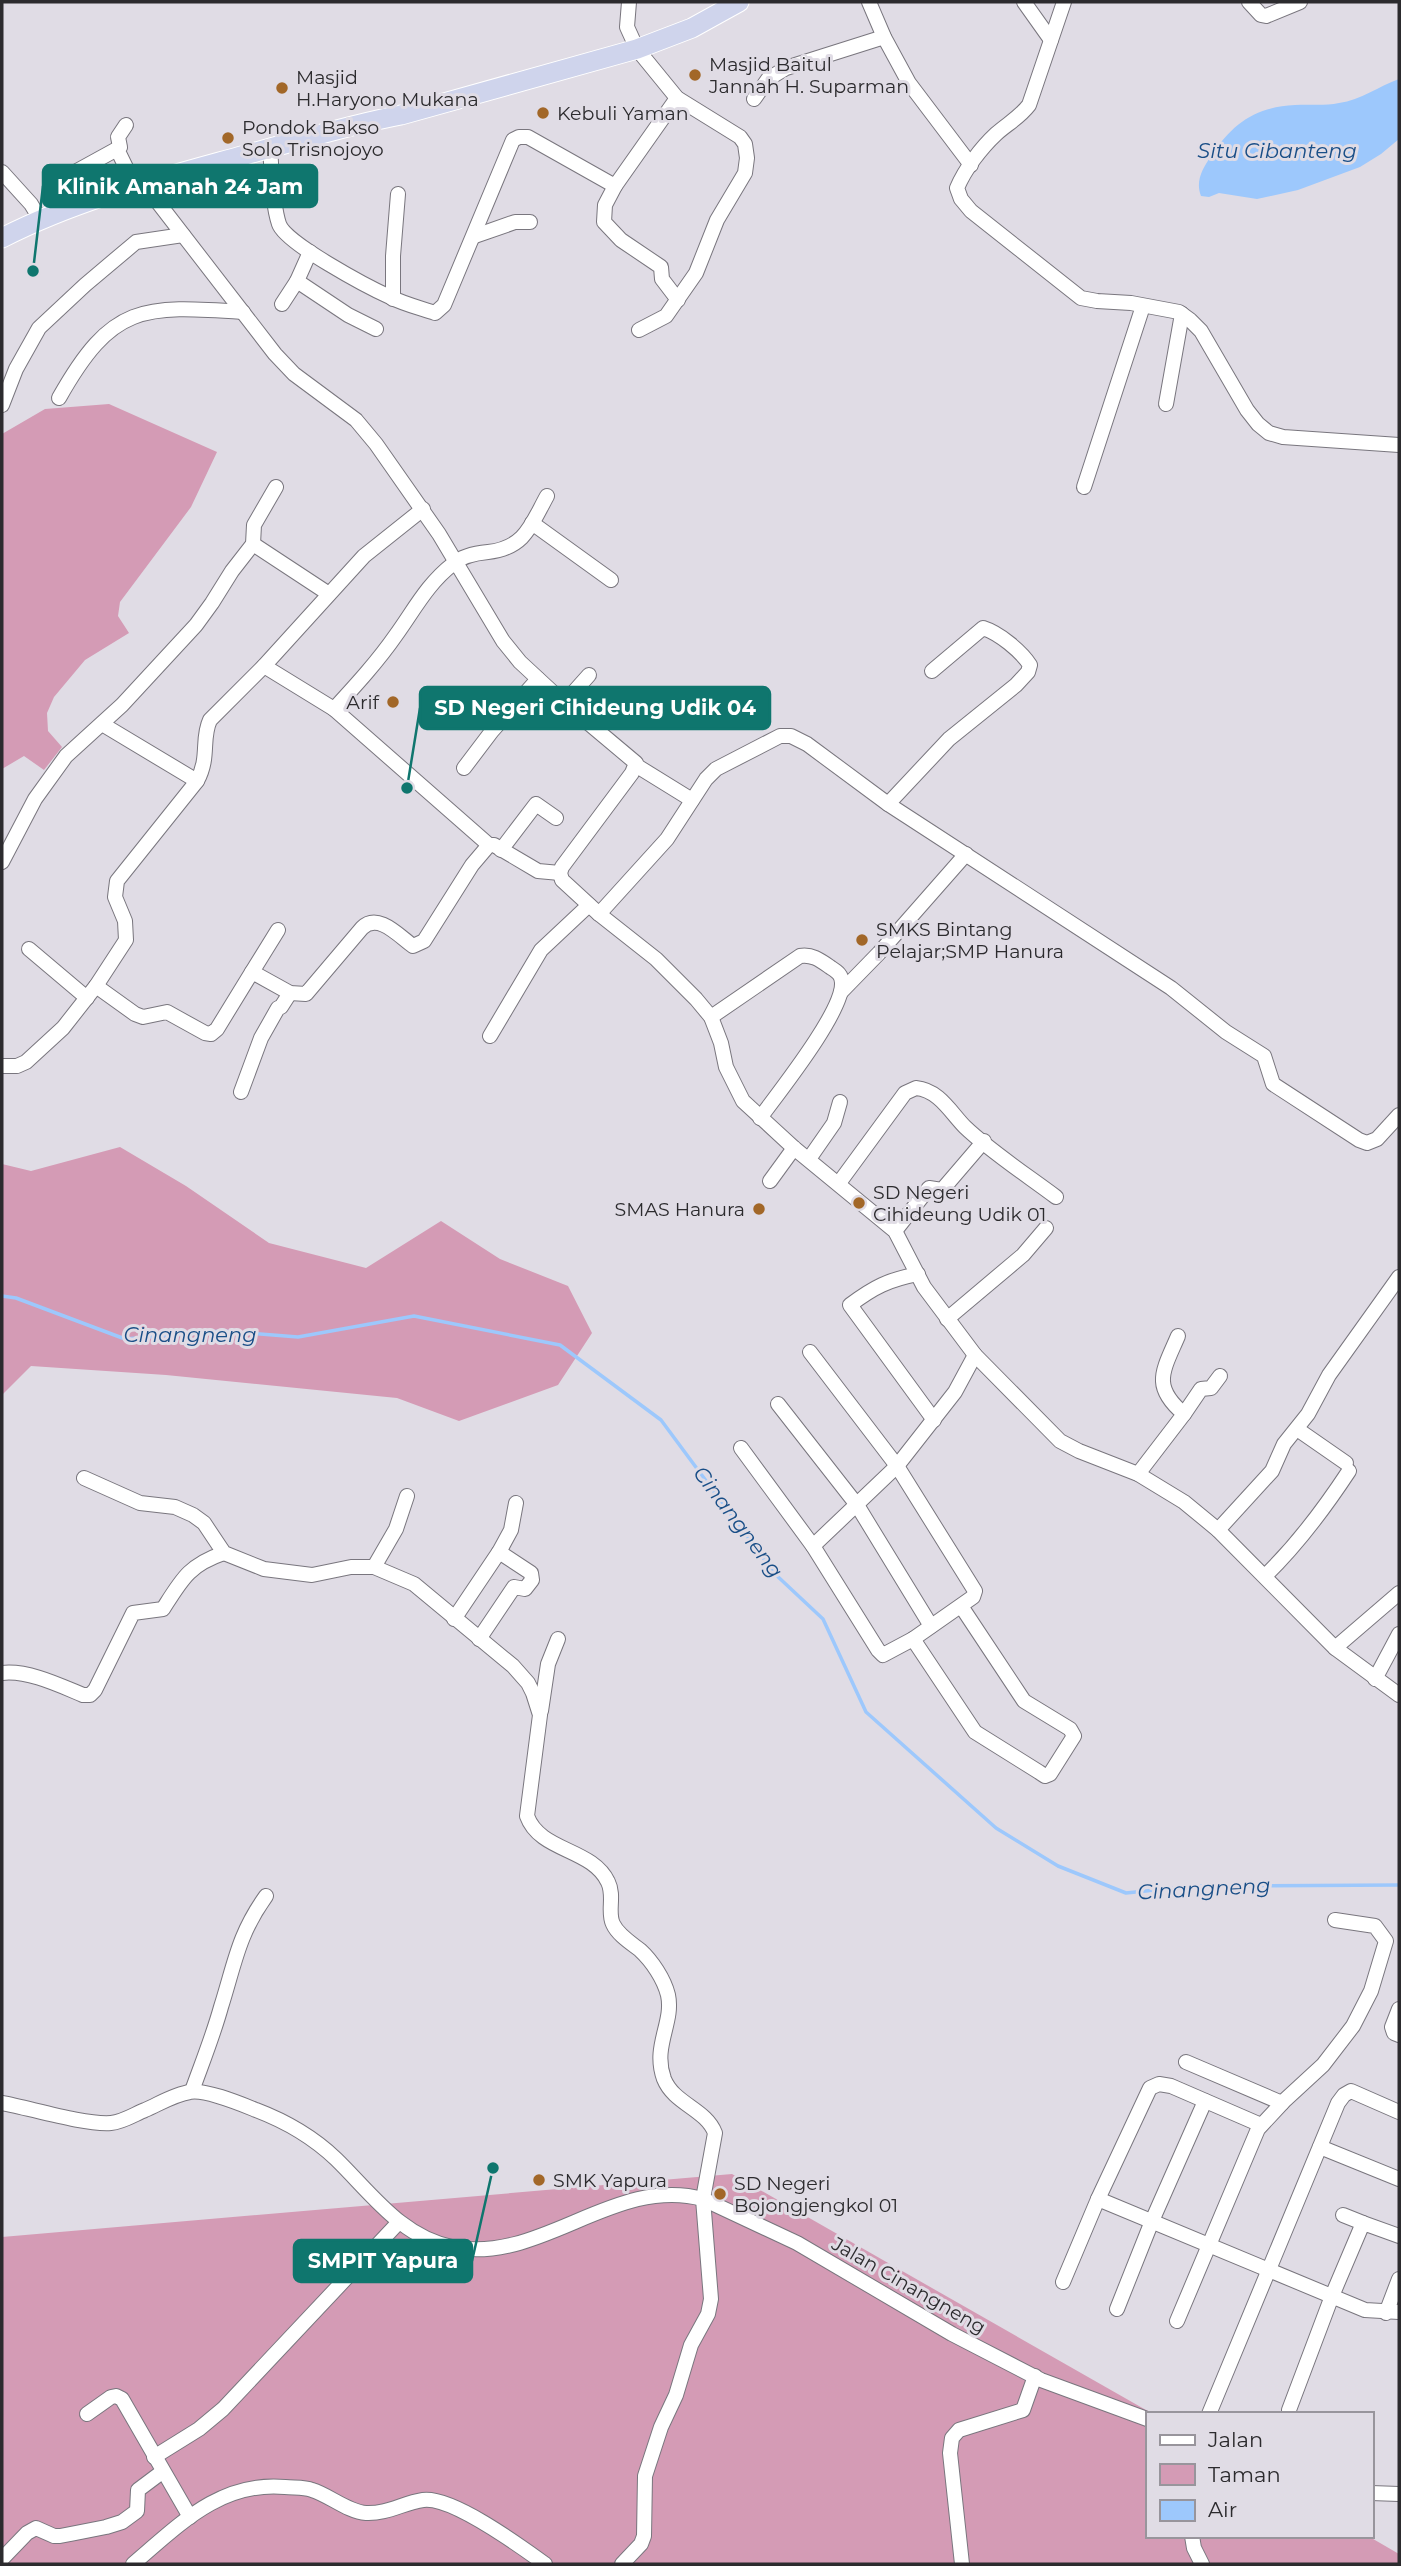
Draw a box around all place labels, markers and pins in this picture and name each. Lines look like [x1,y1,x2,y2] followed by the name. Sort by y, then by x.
[708,53,909,98] place label: Masjid Baitul Jannah H. Suparman
[296,66,479,111] place label: Masjid H.Haryono Mukana
[687,67,703,83] marker: Masjid Baitul Jannah H. Suparman
[274,80,290,96] marker: Masjid H.Haryono Mukana
[557,102,689,125] place label: Kebuli Yaman
[535,105,551,121] marker: Kebuli Yaman
[242,116,384,161] place label: Pondok Bakso Solo Trisnojoyo
[220,130,236,146] marker: Pondok Bakso Solo Trisnojoyo
[43,165,317,207] callout: Klinik Amanah 24 Jam
[420,687,770,729] callout: SD Negeri Cihideung Udik 04
[346,691,381,714] place label: Arif
[385,694,401,710] marker: Arif
[876,918,1064,963] place label: SMKS Bintang Pelajar;SMP Hanura
[854,932,870,948] marker: SMKS Bintang Pelajar;SMP Hanura
[873,1181,1046,1226] place label: SD Negeri Cihideung Udik 01
[851,1195,867,1211] marker: SD Negeri Cihideung Udik 01
[615,1198,745,1221] place label: SMAS Hanura
[751,1201,767,1217] marker: SMAS Hanura
[553,2169,667,2192] place label: SMK Yapura
[531,2172,547,2188] marker: SMK Yapura
[734,2172,898,2217] place label: SD Negeri Bojongjengkol 01
[712,2186,728,2202] marker: SD Negeri Bojongjengkol 01
[294,2240,472,2282] callout: SMPIT Yapura

